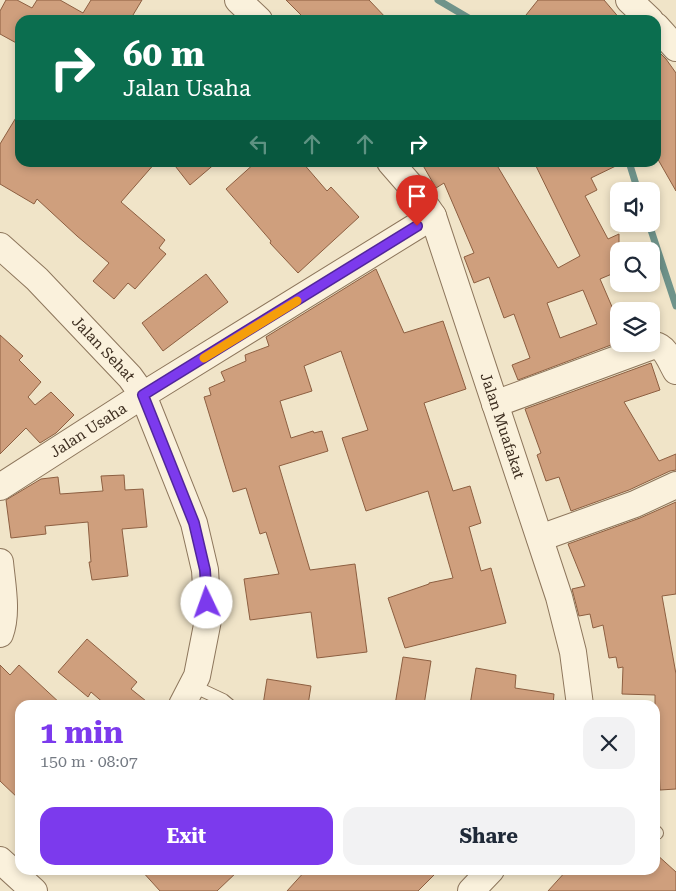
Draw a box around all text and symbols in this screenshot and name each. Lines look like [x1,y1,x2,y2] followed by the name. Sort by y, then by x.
[123,34,205,75] text: 60 m
[40,35,105,100] icon: right
[123,76,251,101] text: Jalan Usaha
[245,130,273,158] icon: left
[298,130,326,158] icon: ahead
[351,130,379,158] icon: ahead
[404,130,432,158] icon: right
[396,175,438,226] pin
[403,182,431,210] icon: arrive
[610,182,660,352] map controls
[610,182,660,232] button: sound
[610,242,660,292] button: search
[610,302,660,352] button: layers
[68,312,139,385] street label: Jalan Sehat
[476,370,528,481] street label: Jalan Muafakat
[47,399,130,461] street label: Jalan Usaha
[180,576,232,628] position arrow
[40,715,123,750] text: 1 min
[583,717,635,769] button: close
[40,752,138,771] text: 150 m · 08:07
[40,807,333,865] button: Exit
[343,807,635,865] button: Share

